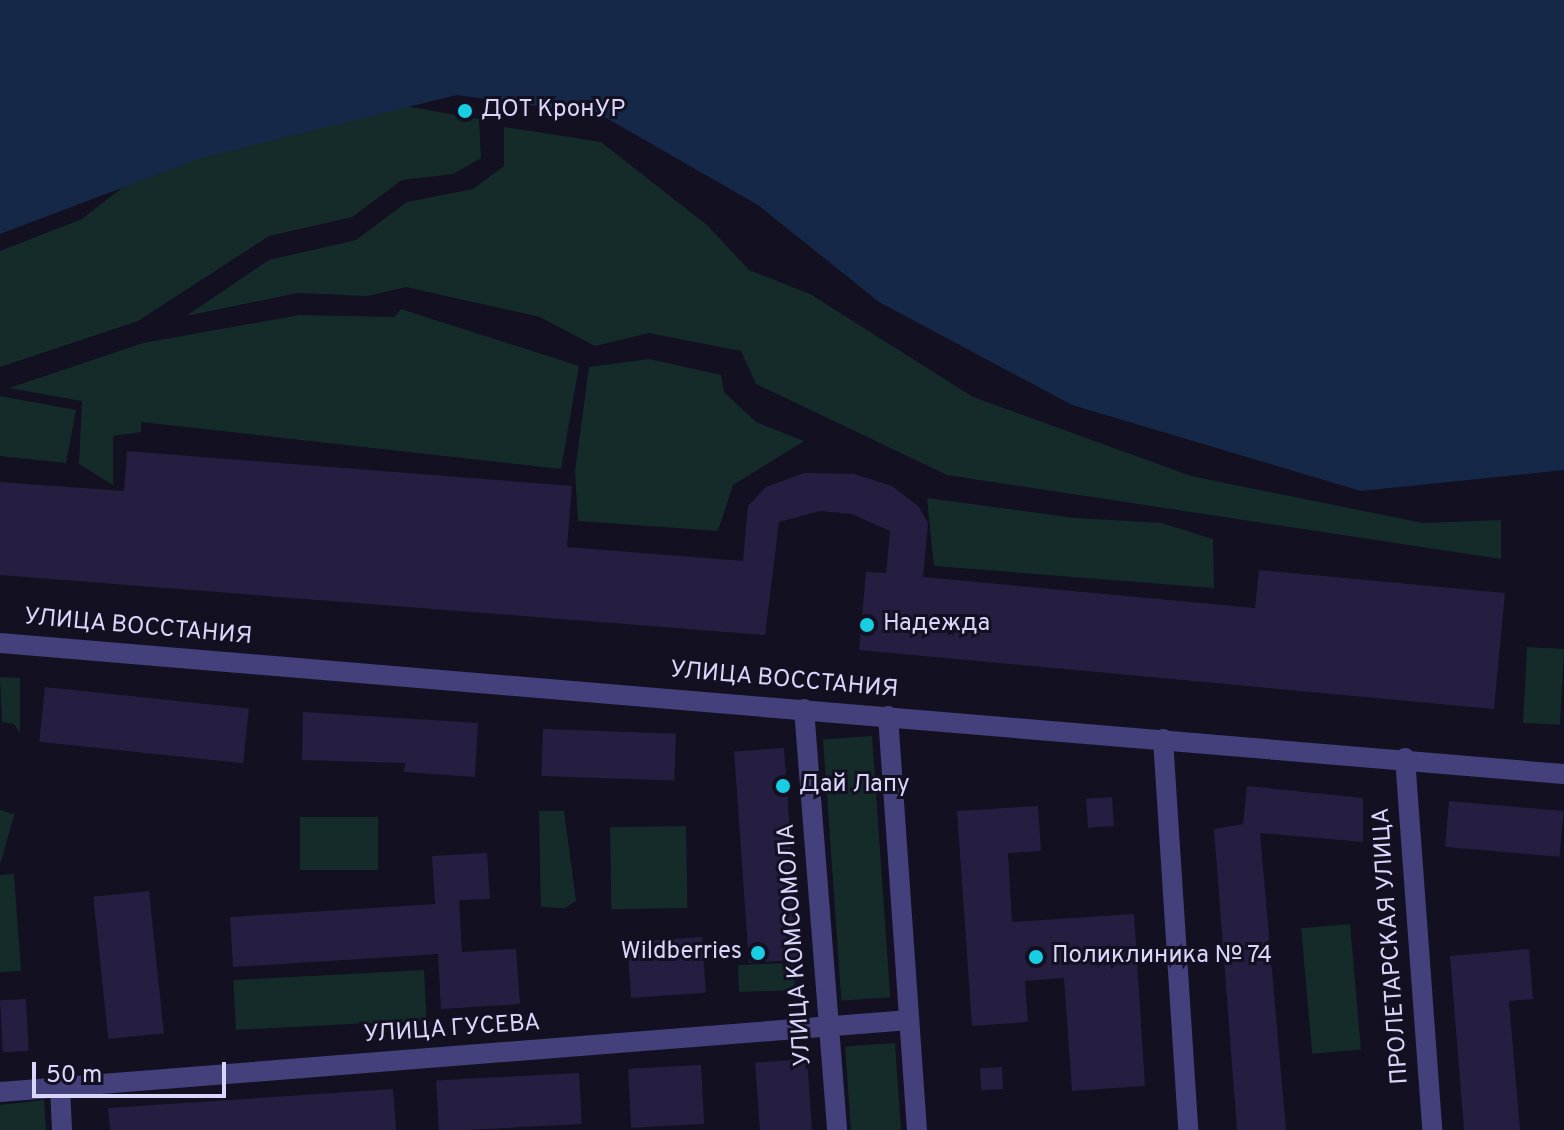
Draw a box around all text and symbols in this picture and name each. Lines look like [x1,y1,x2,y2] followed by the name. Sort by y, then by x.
[481,97,626,125] place label: ДОТ КронУР
[456,102,474,120] marker: ДОТ КронУР
[22,604,254,652] street label: УЛИЦА ВОССТАНИЯ
[883,611,990,639] place label: Надежда
[858,616,876,634] marker: Надежда
[668,657,900,705] street label: УЛИЦА ВОССТАНИЯ
[799,772,910,800] place label: Дай Лапу
[774,777,792,795] marker: Дай Лапу
[1368,807,1416,1085] street label: ПРОЛЕТАРСКАЯ УЛИЦА
[773,822,819,1068] street label: УЛИЦА КОМСОМОЛА
[620,939,742,967] place label: Wildberries
[1052,943,1273,971] place label: Поликлиника № 74
[749,944,767,962] marker: Wildberries
[1027,948,1045,966] marker: Поликлиника № 74
[362,1009,542,1051] street label: УЛИЦА ГУСЕВА
[36,1046,230,1096] scale bar
[46,1061,102,1091] text: 50 m

